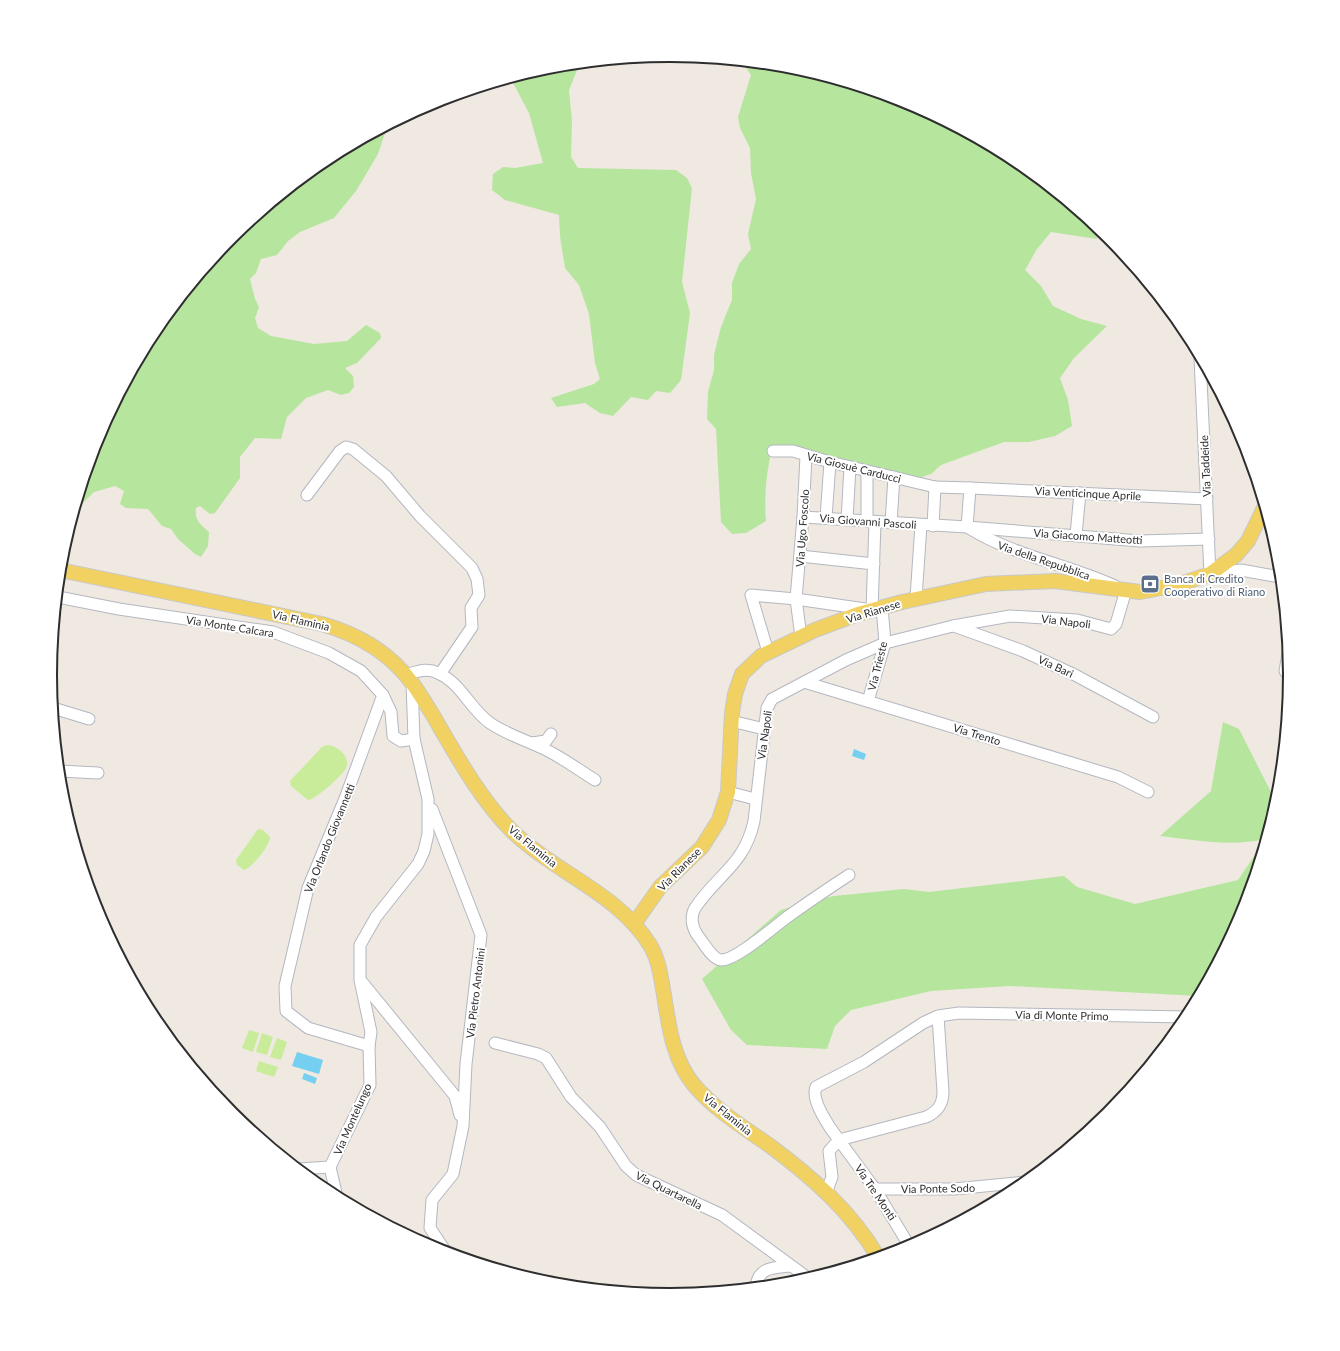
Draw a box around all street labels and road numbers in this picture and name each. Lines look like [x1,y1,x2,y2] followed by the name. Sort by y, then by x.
[1197,435,1213,497] street label: Via Taddeide
[806,449,903,485] street label: Via Giosuè Carducci
[1034,484,1142,502] street label: Via Venticinque Aprile
[793,489,811,567] street label: Via Ugo Foscolo
[819,511,917,531] street label: Via Giovanni Pascoli
[1033,526,1143,546] street label: Via Giacomo Matteotti
[996,538,1092,582] street label: Via della Repubblica
[844,597,902,625] street label: Via Rianese
[271,607,331,633] street label: Via Flaminia
[1041,612,1092,631] street label: Via Napoli
[185,613,275,639] street label: Via Monte Calcara
[865,640,889,692] street label: Via Trieste
[1036,652,1076,680] street label: Via Bari
[754,709,774,761] street label: Via Napoli
[952,721,1002,747] street label: Via Trento
[301,782,357,894] street label: Via Orlando Giovannetti
[506,823,560,869] street label: Via Flaminia
[655,845,703,893] street label: Via Rianese
[463,947,487,1039] street label: Via Pietro Antonini
[1015,1008,1109,1022] street label: Via di Monte Primo
[330,1081,374,1157] street label: Via Montelungo
[701,1091,755,1137] street label: Via Flaminia
[852,1161,900,1223] street label: Via Tre Monti
[634,1168,704,1212] street label: Via Quartarella
[901,1181,975,1195] street label: Via Ponte Sodo

